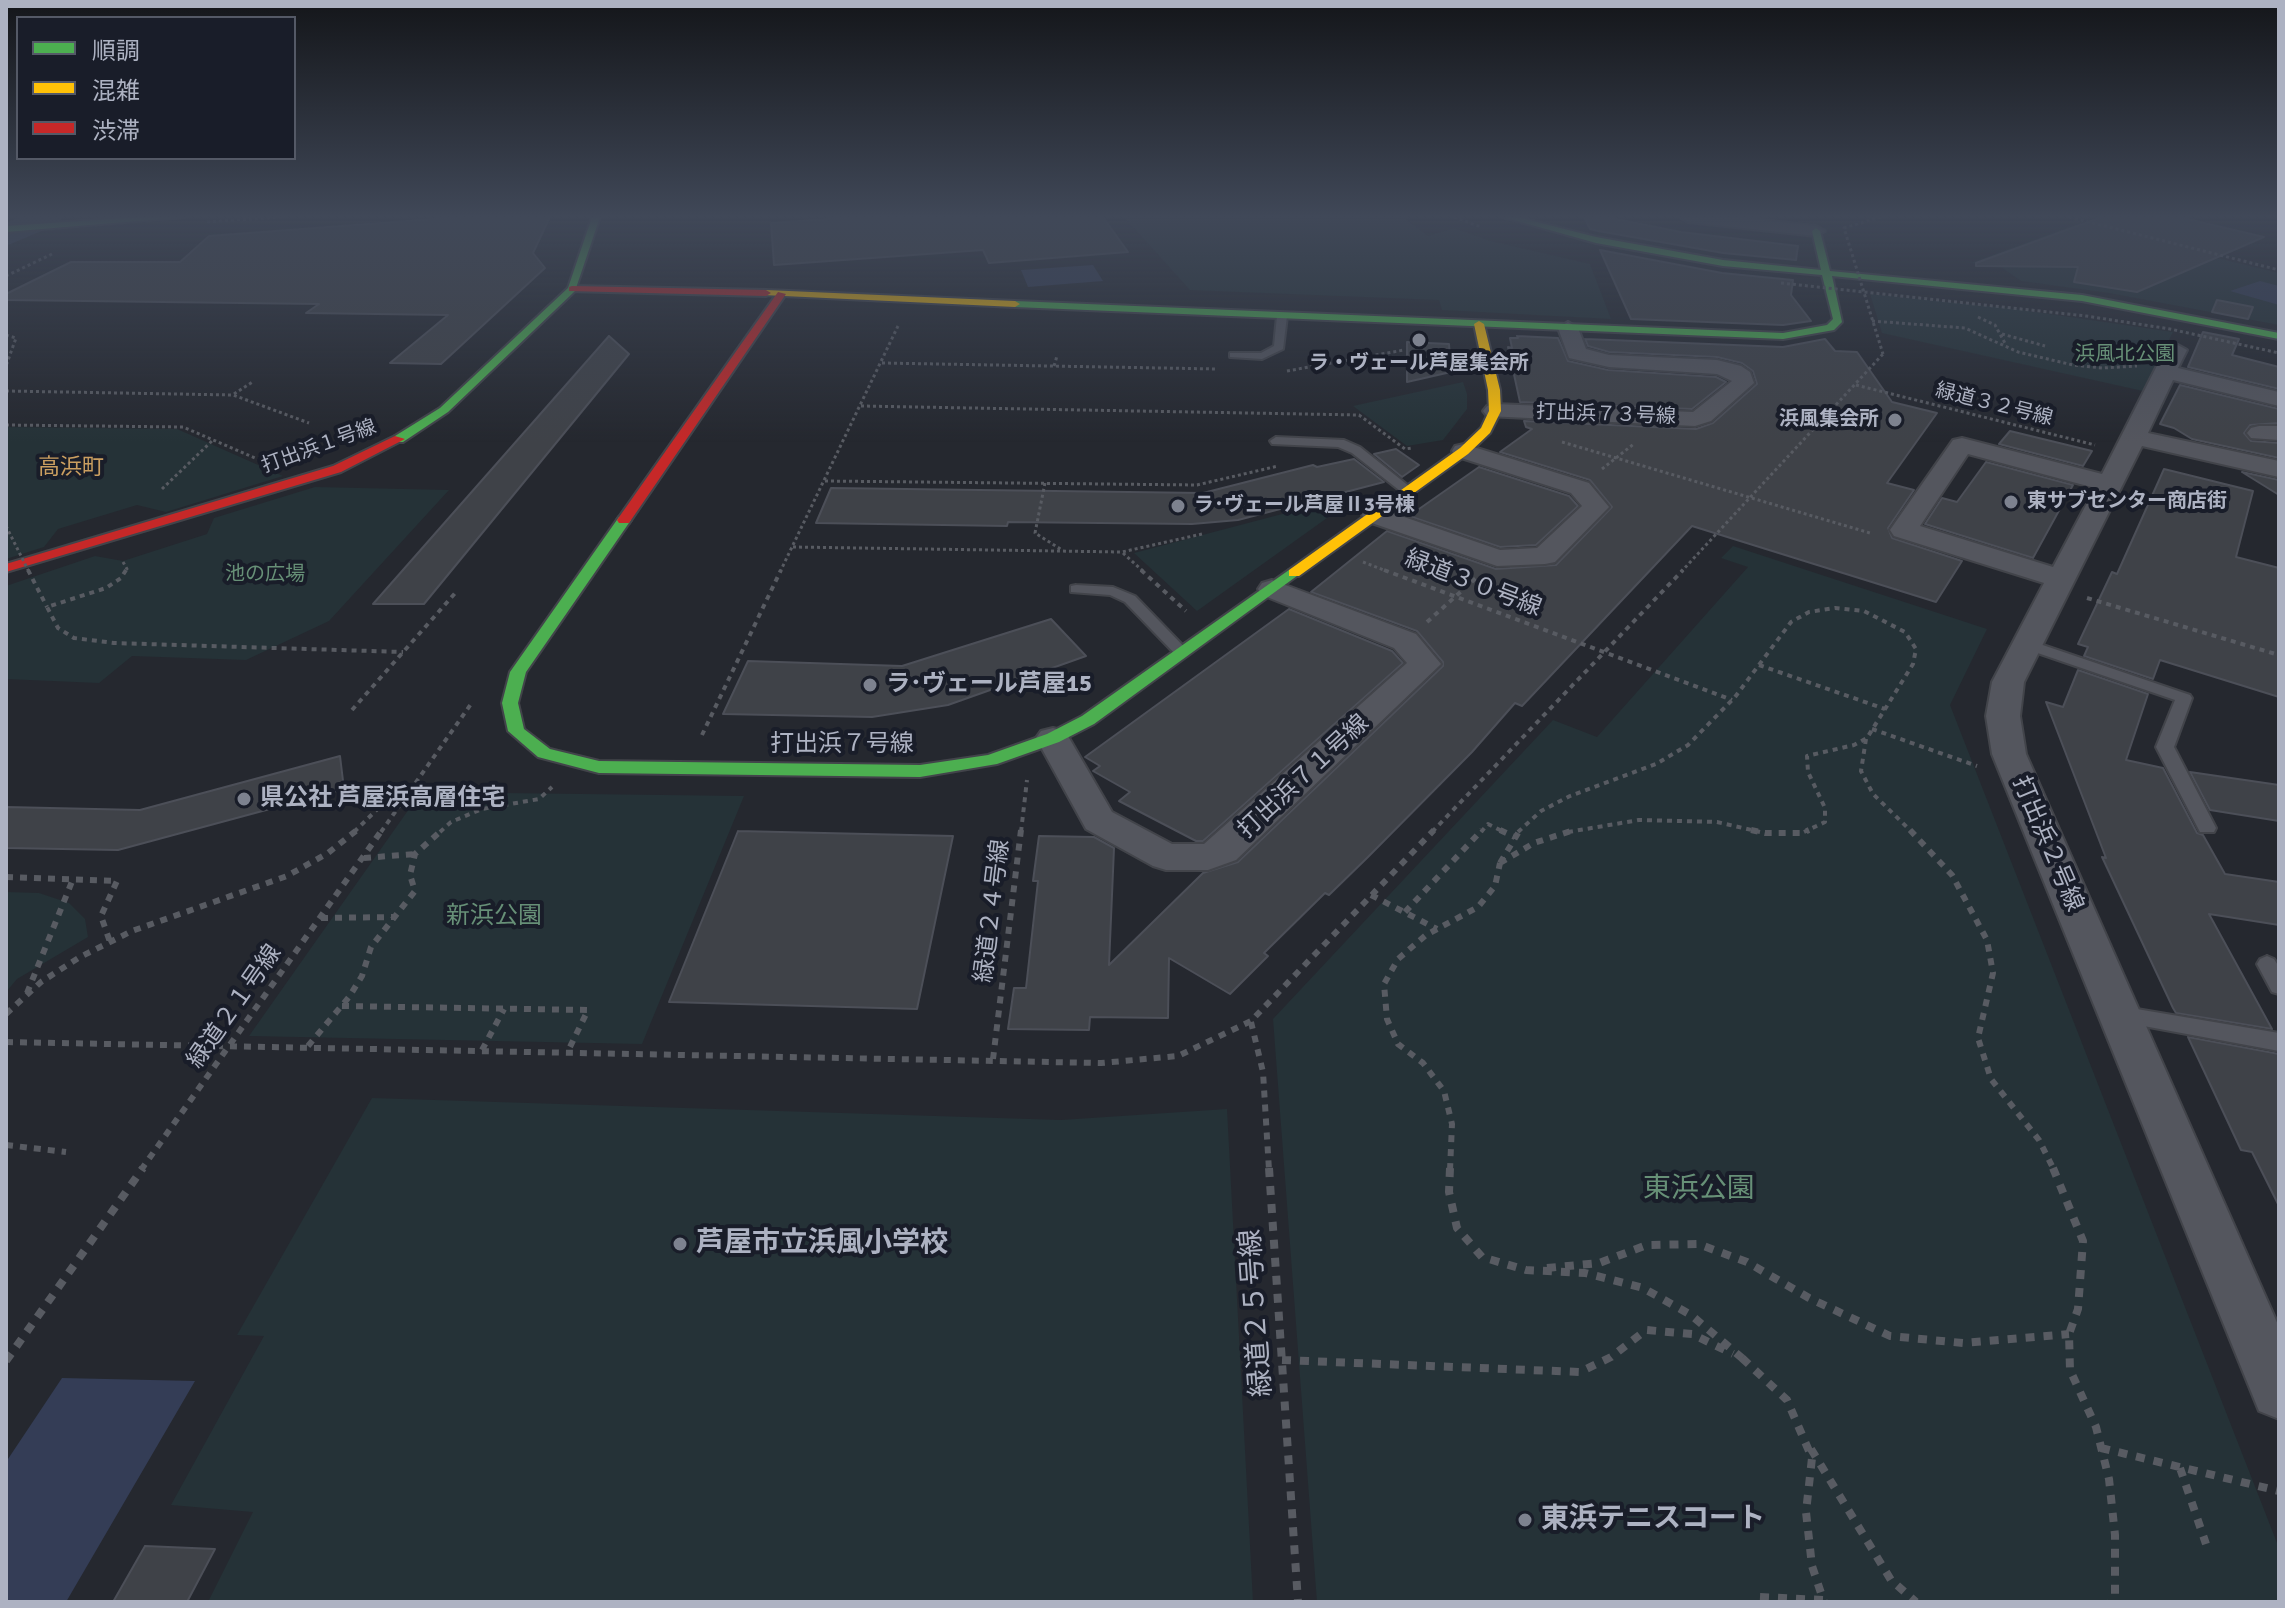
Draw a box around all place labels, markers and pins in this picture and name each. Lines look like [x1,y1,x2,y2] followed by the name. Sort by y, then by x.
[1410,331,1428,349] marker: ラ・ヴェール芦屋集会所
[1309,352,1529,376] place label: ラ・ヴェール芦屋集会所
[1779,408,1879,432] place label: 浜風集会所
[1886,411,1904,429] marker: 浜風集会所
[2027,490,2227,514] place label: 東サブセンター商店街
[2002,493,2020,511] marker: 東サブセンター商店街
[1194,494,1415,518] place label: ラ･ヴェール芦屋Ⅱ3号棟
[1169,497,1187,515] marker: ラ･ヴェール芦屋Ⅱ3号棟
[886,671,1092,699] place label: ラ･ヴェール芦屋15
[861,676,879,694] marker: ラ･ヴェール芦屋15
[260,785,505,813] place label: 県公社 芦屋浜高層住宅
[235,790,253,808] marker: 県公社 芦屋浜高層住宅
[696,1227,948,1261] place label: 芦屋市立浜風小学校
[671,1235,689,1253] marker: 芦屋市立浜風小学校
[1541,1503,1765,1537] place label: 東浜テニスコート
[1516,1511,1534,1529] marker: 東浜テニスコート

